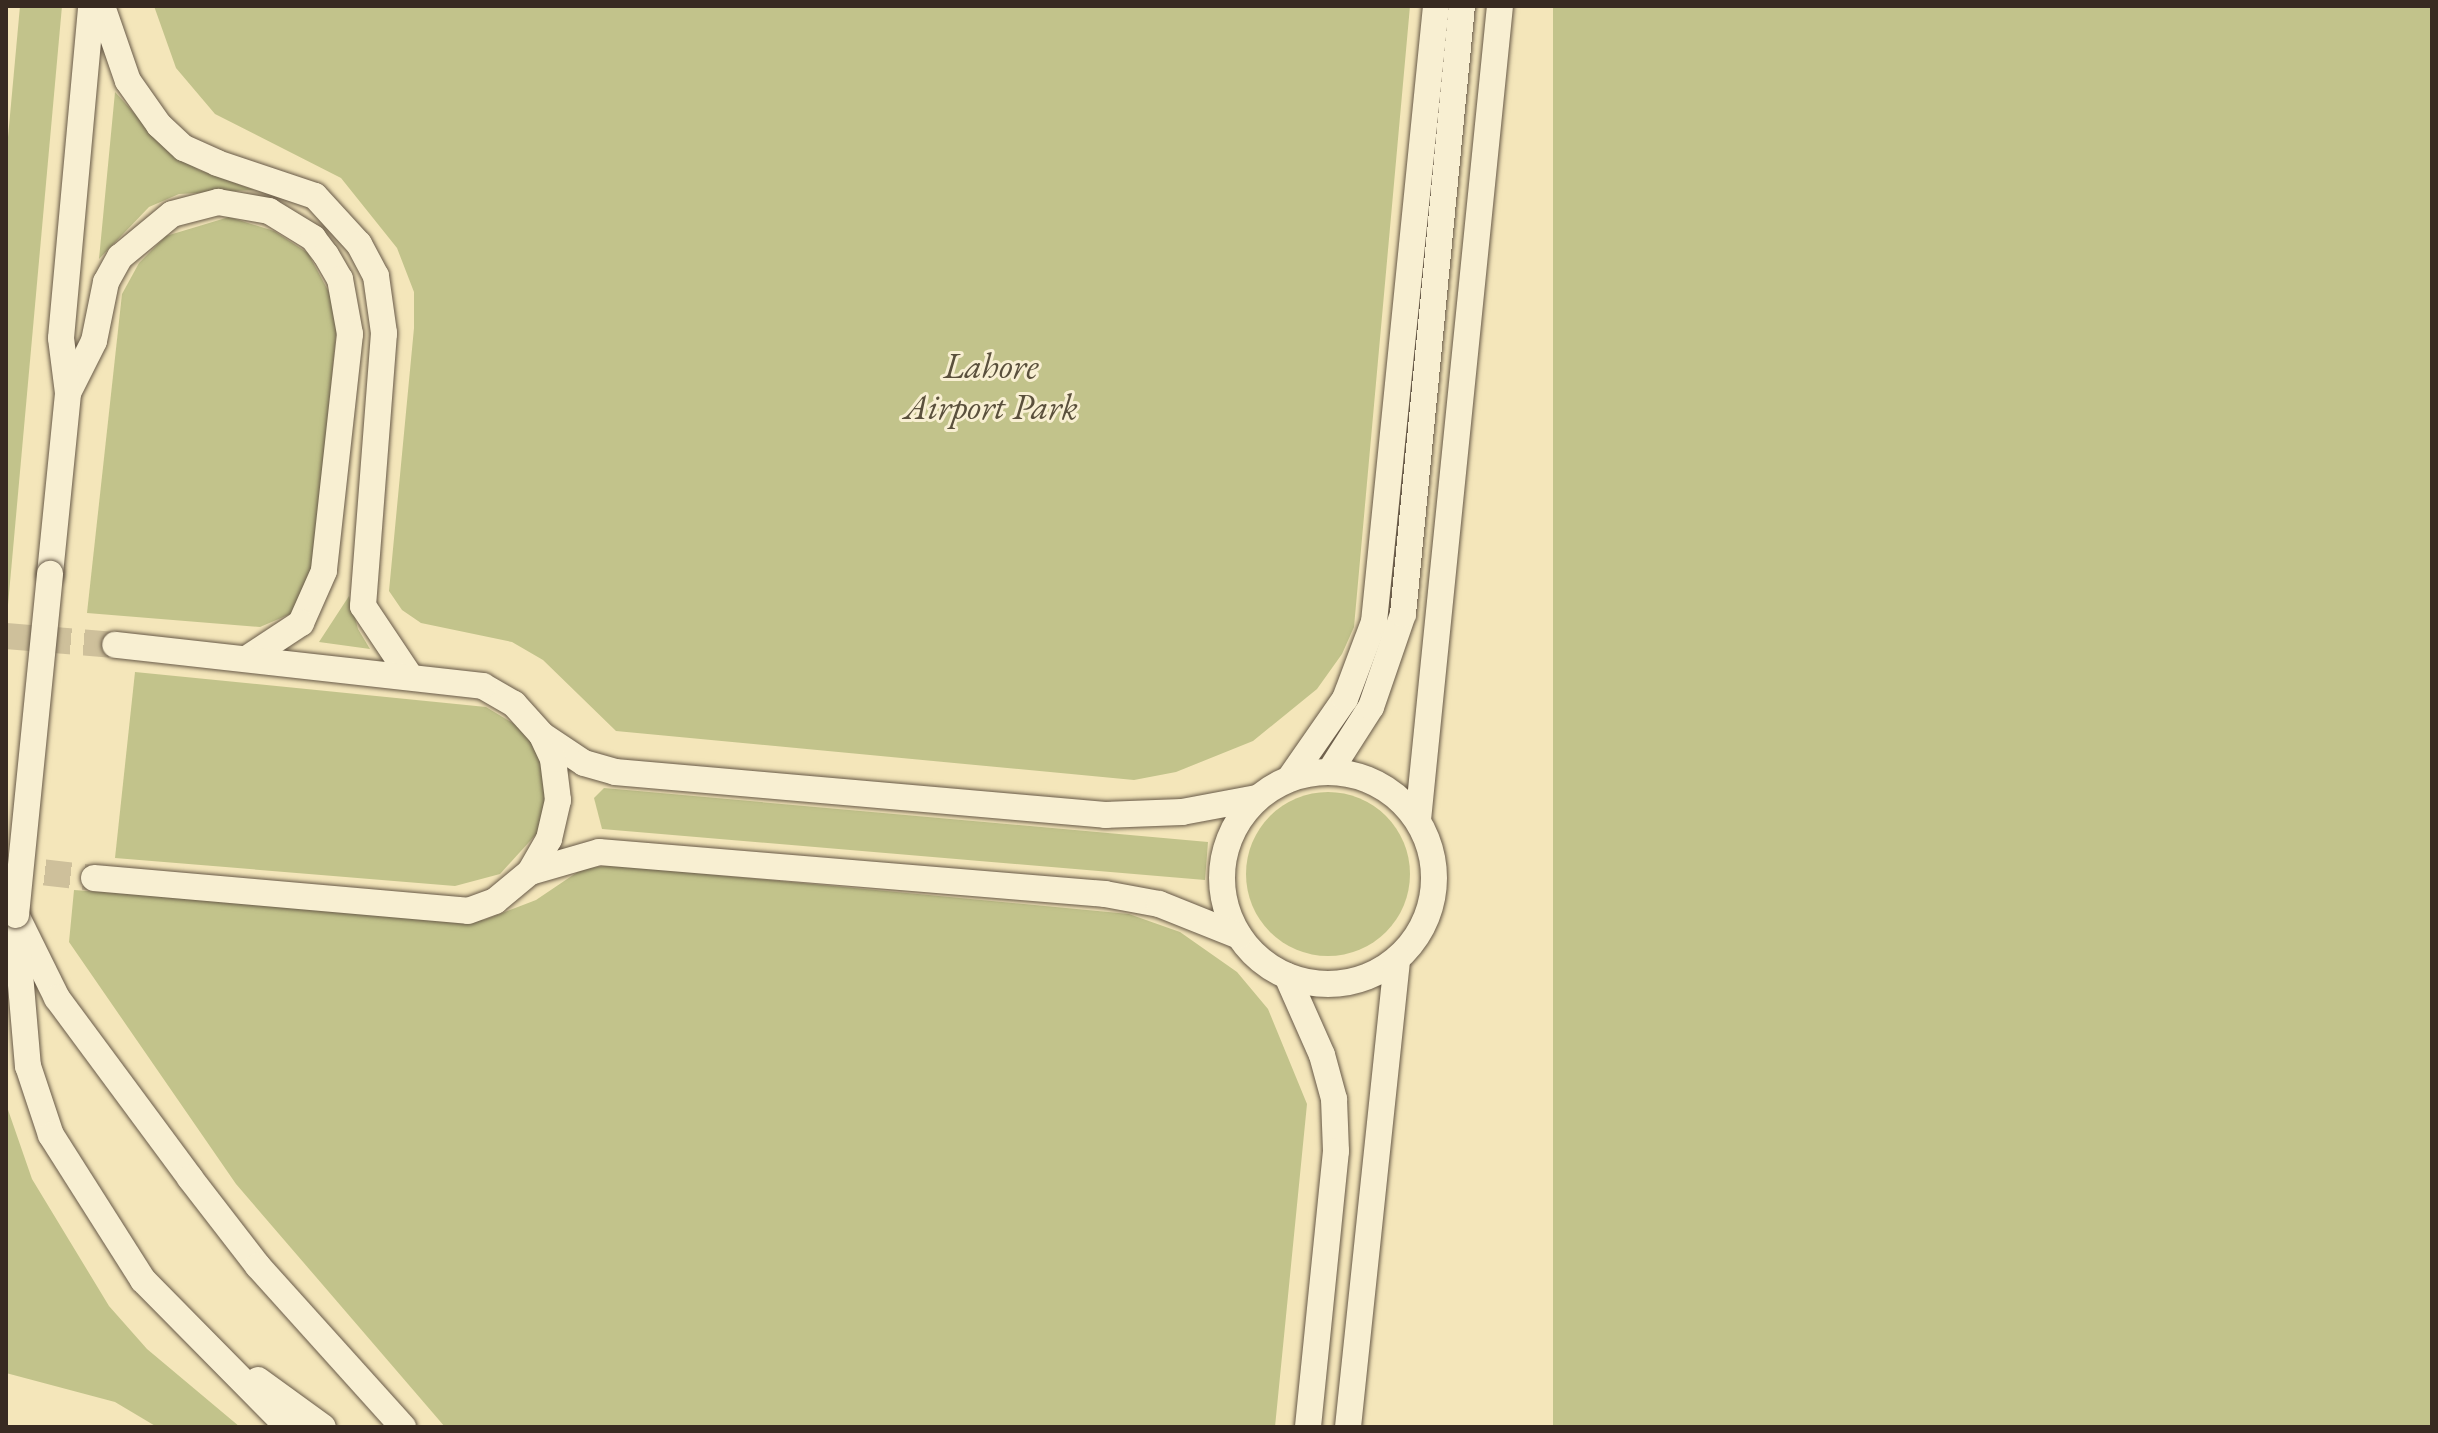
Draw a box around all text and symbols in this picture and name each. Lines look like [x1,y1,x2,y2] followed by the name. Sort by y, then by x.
[904,343,1078,428] park label: Lahore Airport Park

